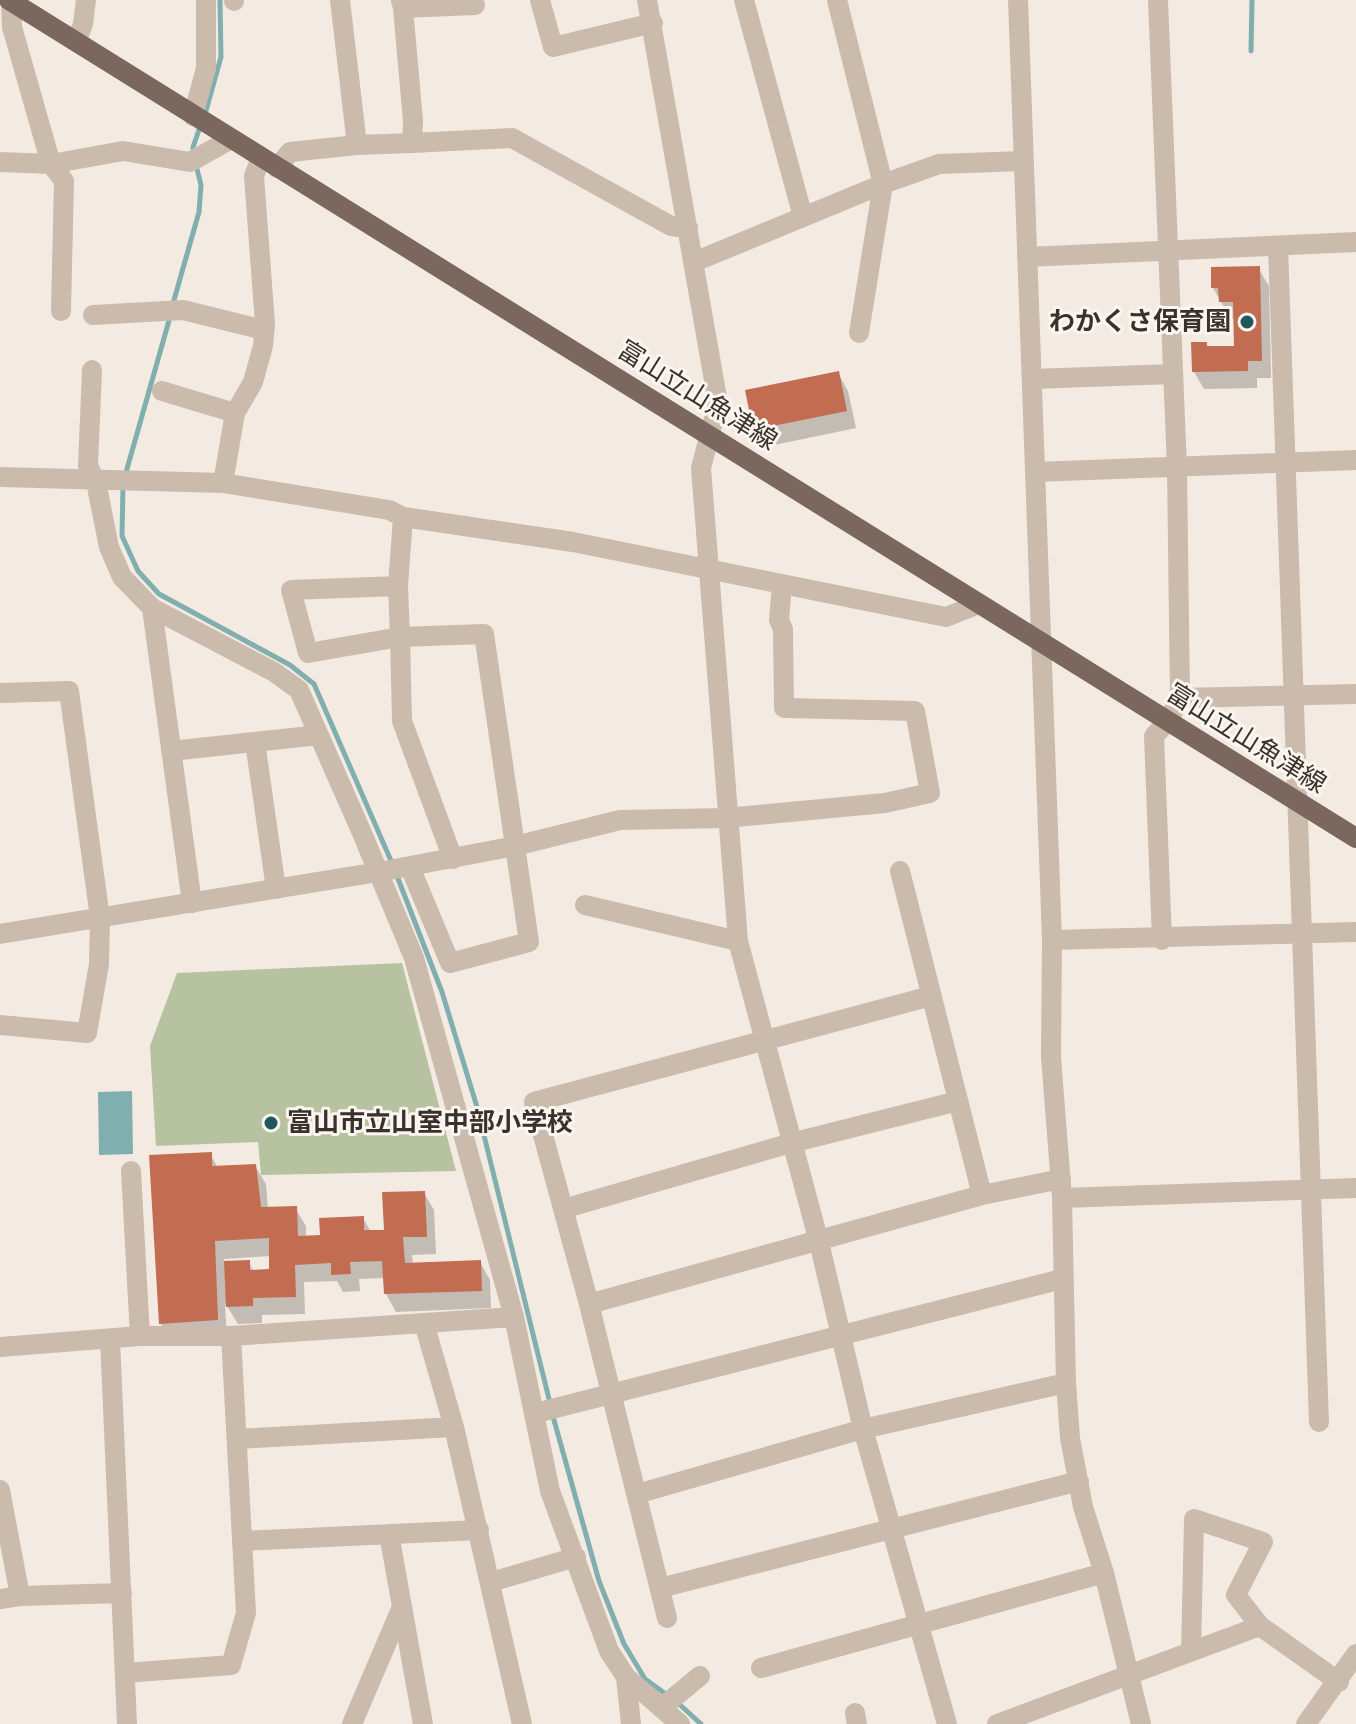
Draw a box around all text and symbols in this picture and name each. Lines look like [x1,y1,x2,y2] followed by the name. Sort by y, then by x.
[1049,306,1231,338] place label: わかくさ保育園
[1238,313,1256,331] marker: わかくさ保育園
[612,335,782,457] street label: 富山立山魚津線
[1161,678,1331,800] street label: 富山立山魚津線
[287,1107,573,1139] place label: 富山市立山室中部小学校
[262,1114,280,1132] marker: 富山市立山室中部小学校

